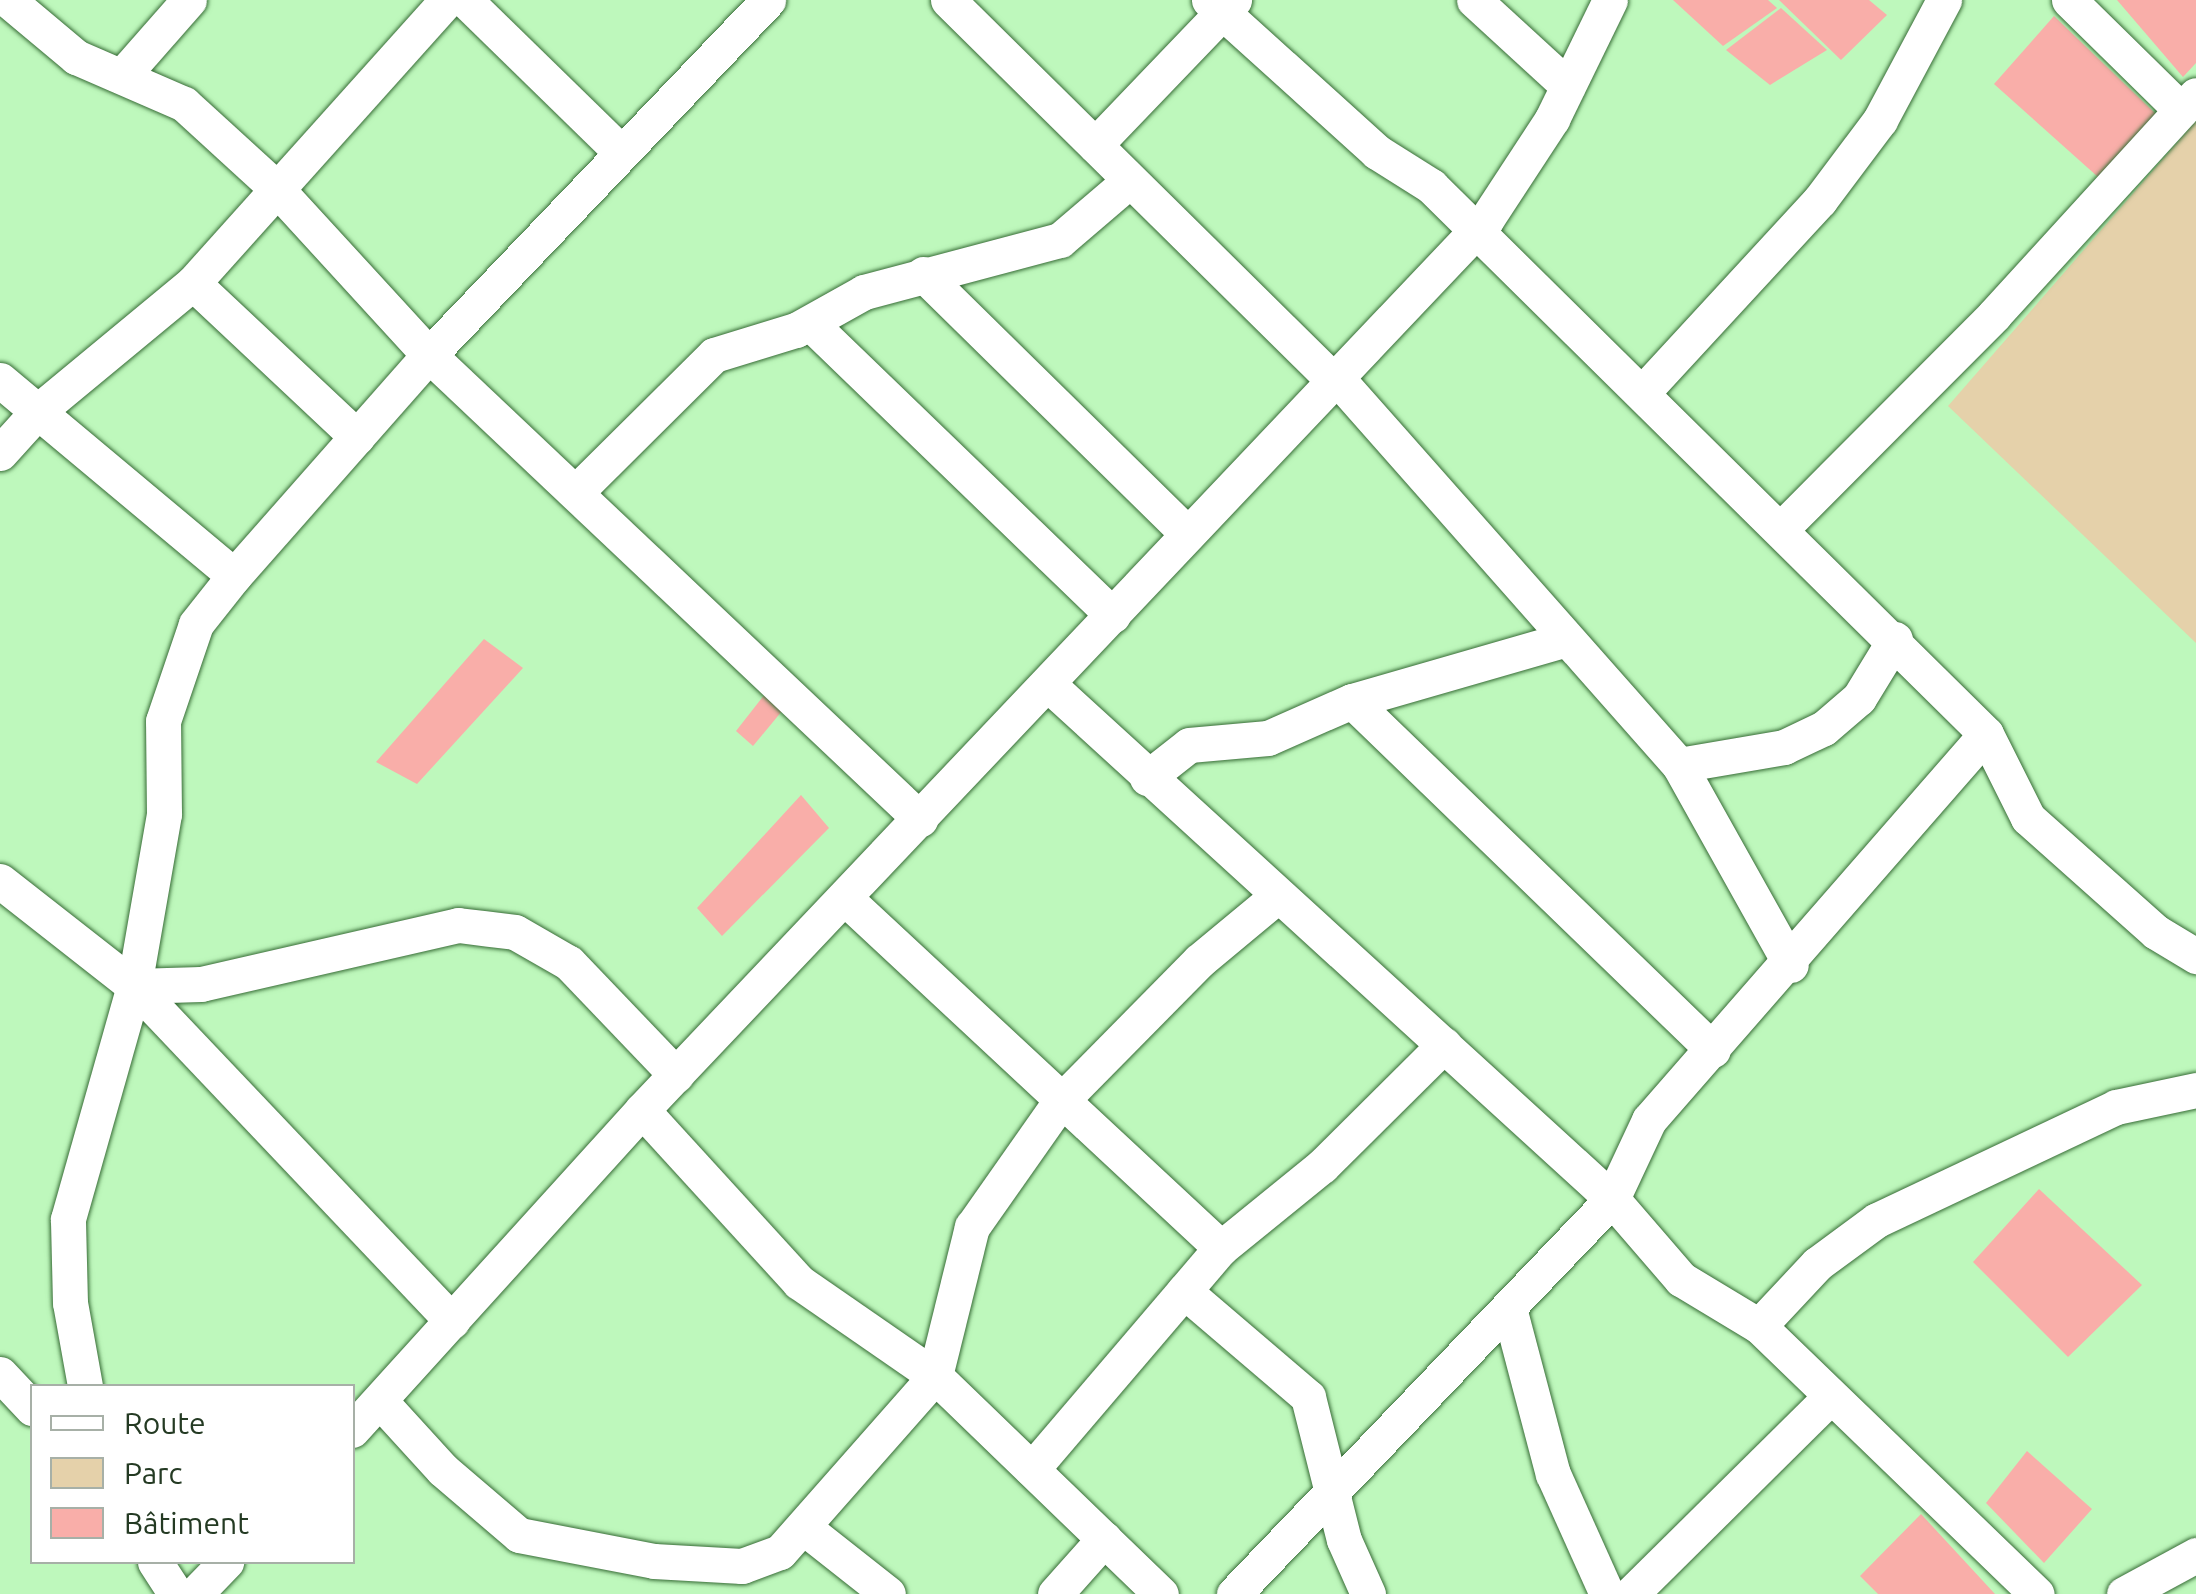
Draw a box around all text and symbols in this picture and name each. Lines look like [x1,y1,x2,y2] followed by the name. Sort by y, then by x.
[30,1384,355,1564] legend
[124,1406,206,1440] text: Route
[124,1456,182,1490] text: Parc
[124,1506,249,1540] text: Bâtiment

